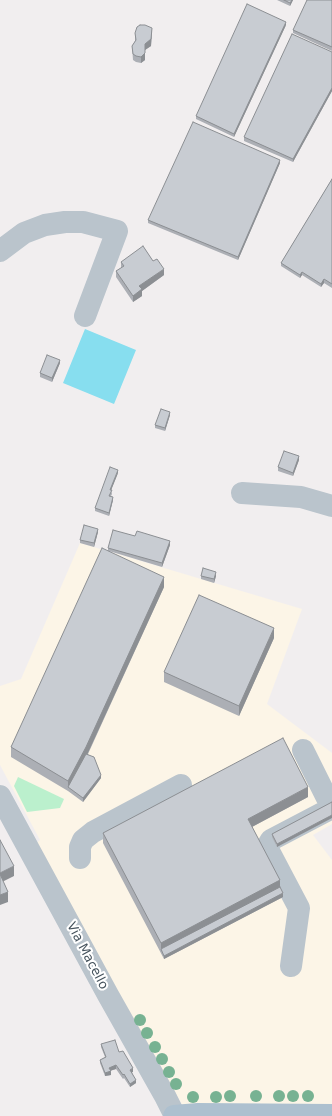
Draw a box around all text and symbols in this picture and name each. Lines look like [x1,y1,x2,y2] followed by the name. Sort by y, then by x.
[63,920,111,992] street label: Via Macello

